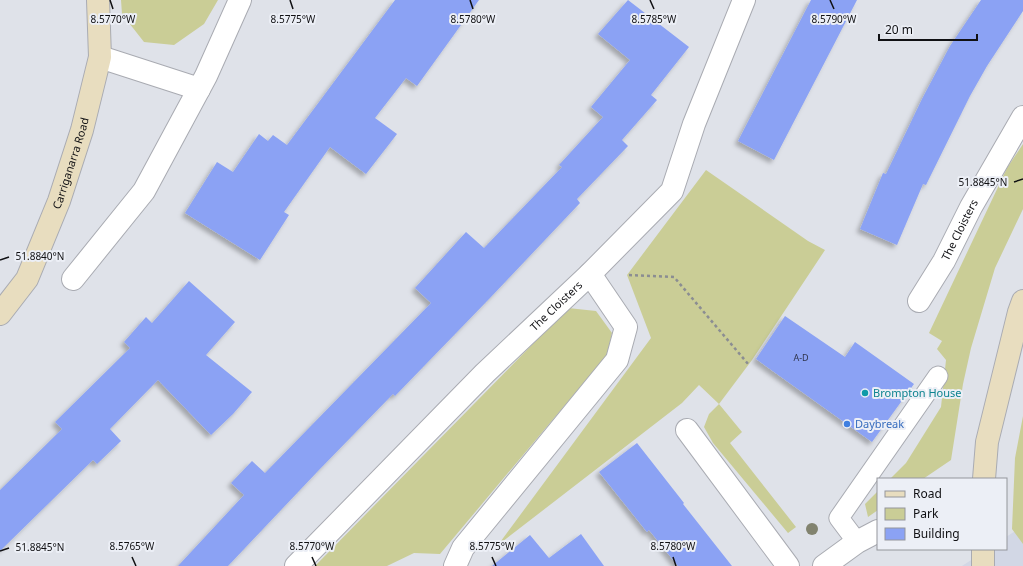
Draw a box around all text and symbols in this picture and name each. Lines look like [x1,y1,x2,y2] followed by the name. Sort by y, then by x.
[91,12,136,26] text: 8.5770°W
[271,12,316,26] text: 8.5775°W
[451,12,496,26] text: 8.5780°W
[632,12,677,26] text: 8.5785°W
[812,12,857,26] text: 8.5790°W
[879,16,977,42] scale bar
[885,21,913,38] text: 20 m
[48,116,92,211] street label: Carriganarra Road
[959,175,1007,189] text: 51.8845°N
[938,196,981,263] street label: The Cloisters
[16,249,64,263] text: 51.8840°N
[526,277,585,334] street label: The Cloisters
[793,351,809,364] house number: A-D
[873,385,962,400] place label: Brompton House
[860,388,870,398] marker: Brompton House
[855,416,904,431] place label: Daybreak
[842,419,852,429] marker: Daybreak
[877,478,1007,550] legend
[913,485,942,502] text: Road
[913,505,939,522] text: Park
[913,525,960,542] text: Building
[110,539,155,553] text: 8.5765°W
[290,539,335,553] text: 8.5770°W
[470,539,515,553] text: 8.5775°W
[651,539,696,553] text: 8.5780°W
[16,540,64,554] text: 51.8845°N

